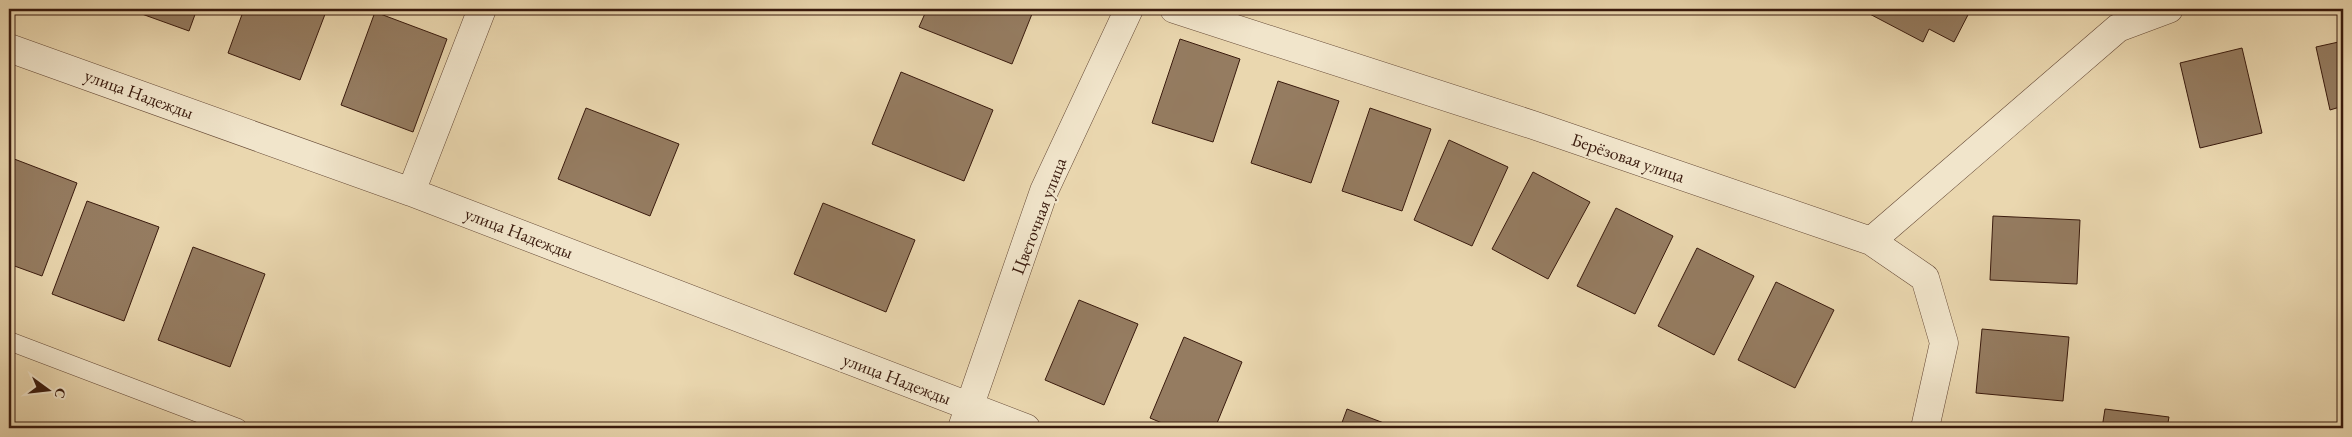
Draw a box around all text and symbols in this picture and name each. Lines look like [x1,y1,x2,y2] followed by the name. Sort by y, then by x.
[82,63,197,124] street label: улица Надежды
[1569,127,1689,188] street label: Берёзовая улица
[1006,153,1072,277] street label: Цветочная улица
[462,201,577,264] street label: улица Надежды
[840,347,955,410] street label: улица Надежды
[22,364,72,414] north arrow
[51,386,71,401] text: С

